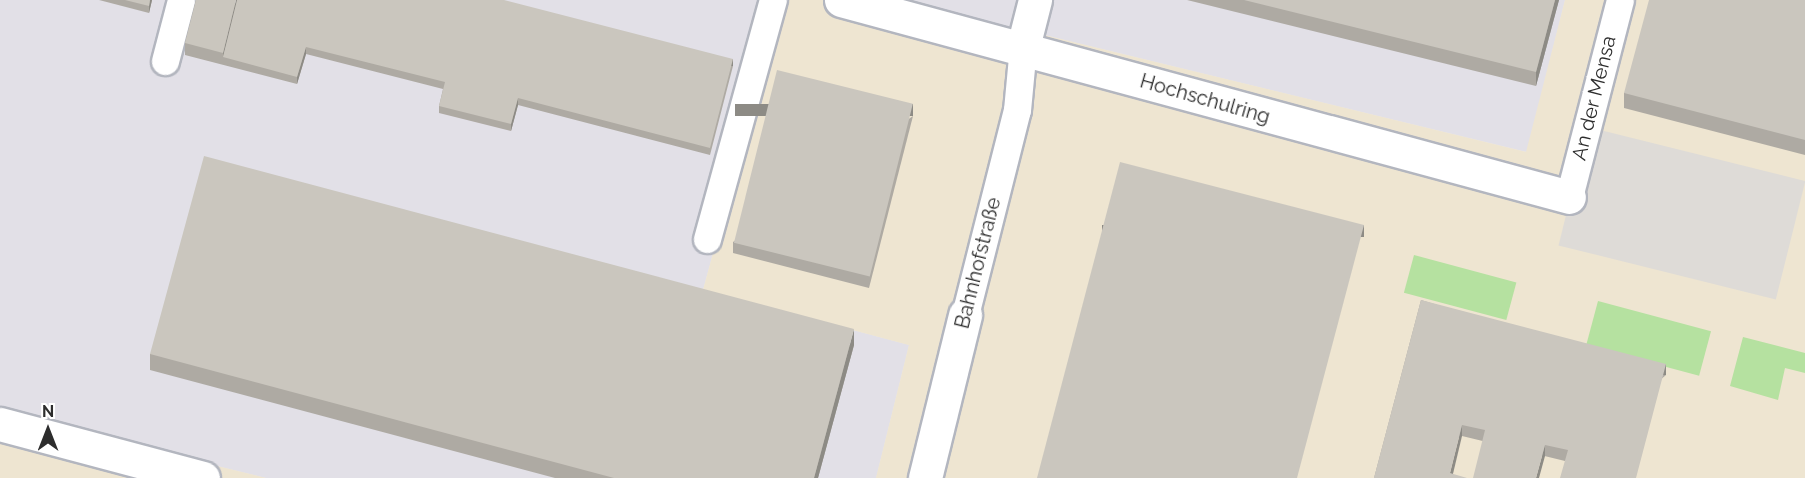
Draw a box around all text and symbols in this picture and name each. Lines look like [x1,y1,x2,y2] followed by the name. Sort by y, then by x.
[1567,33,1621,163] street label: An der Mensa
[1137,69,1273,129] street label: Hochschulring
[950,195,1006,331] street label: Bahnhofstraße
[18,400,78,460] north arrow
[42,402,54,421] text: N

